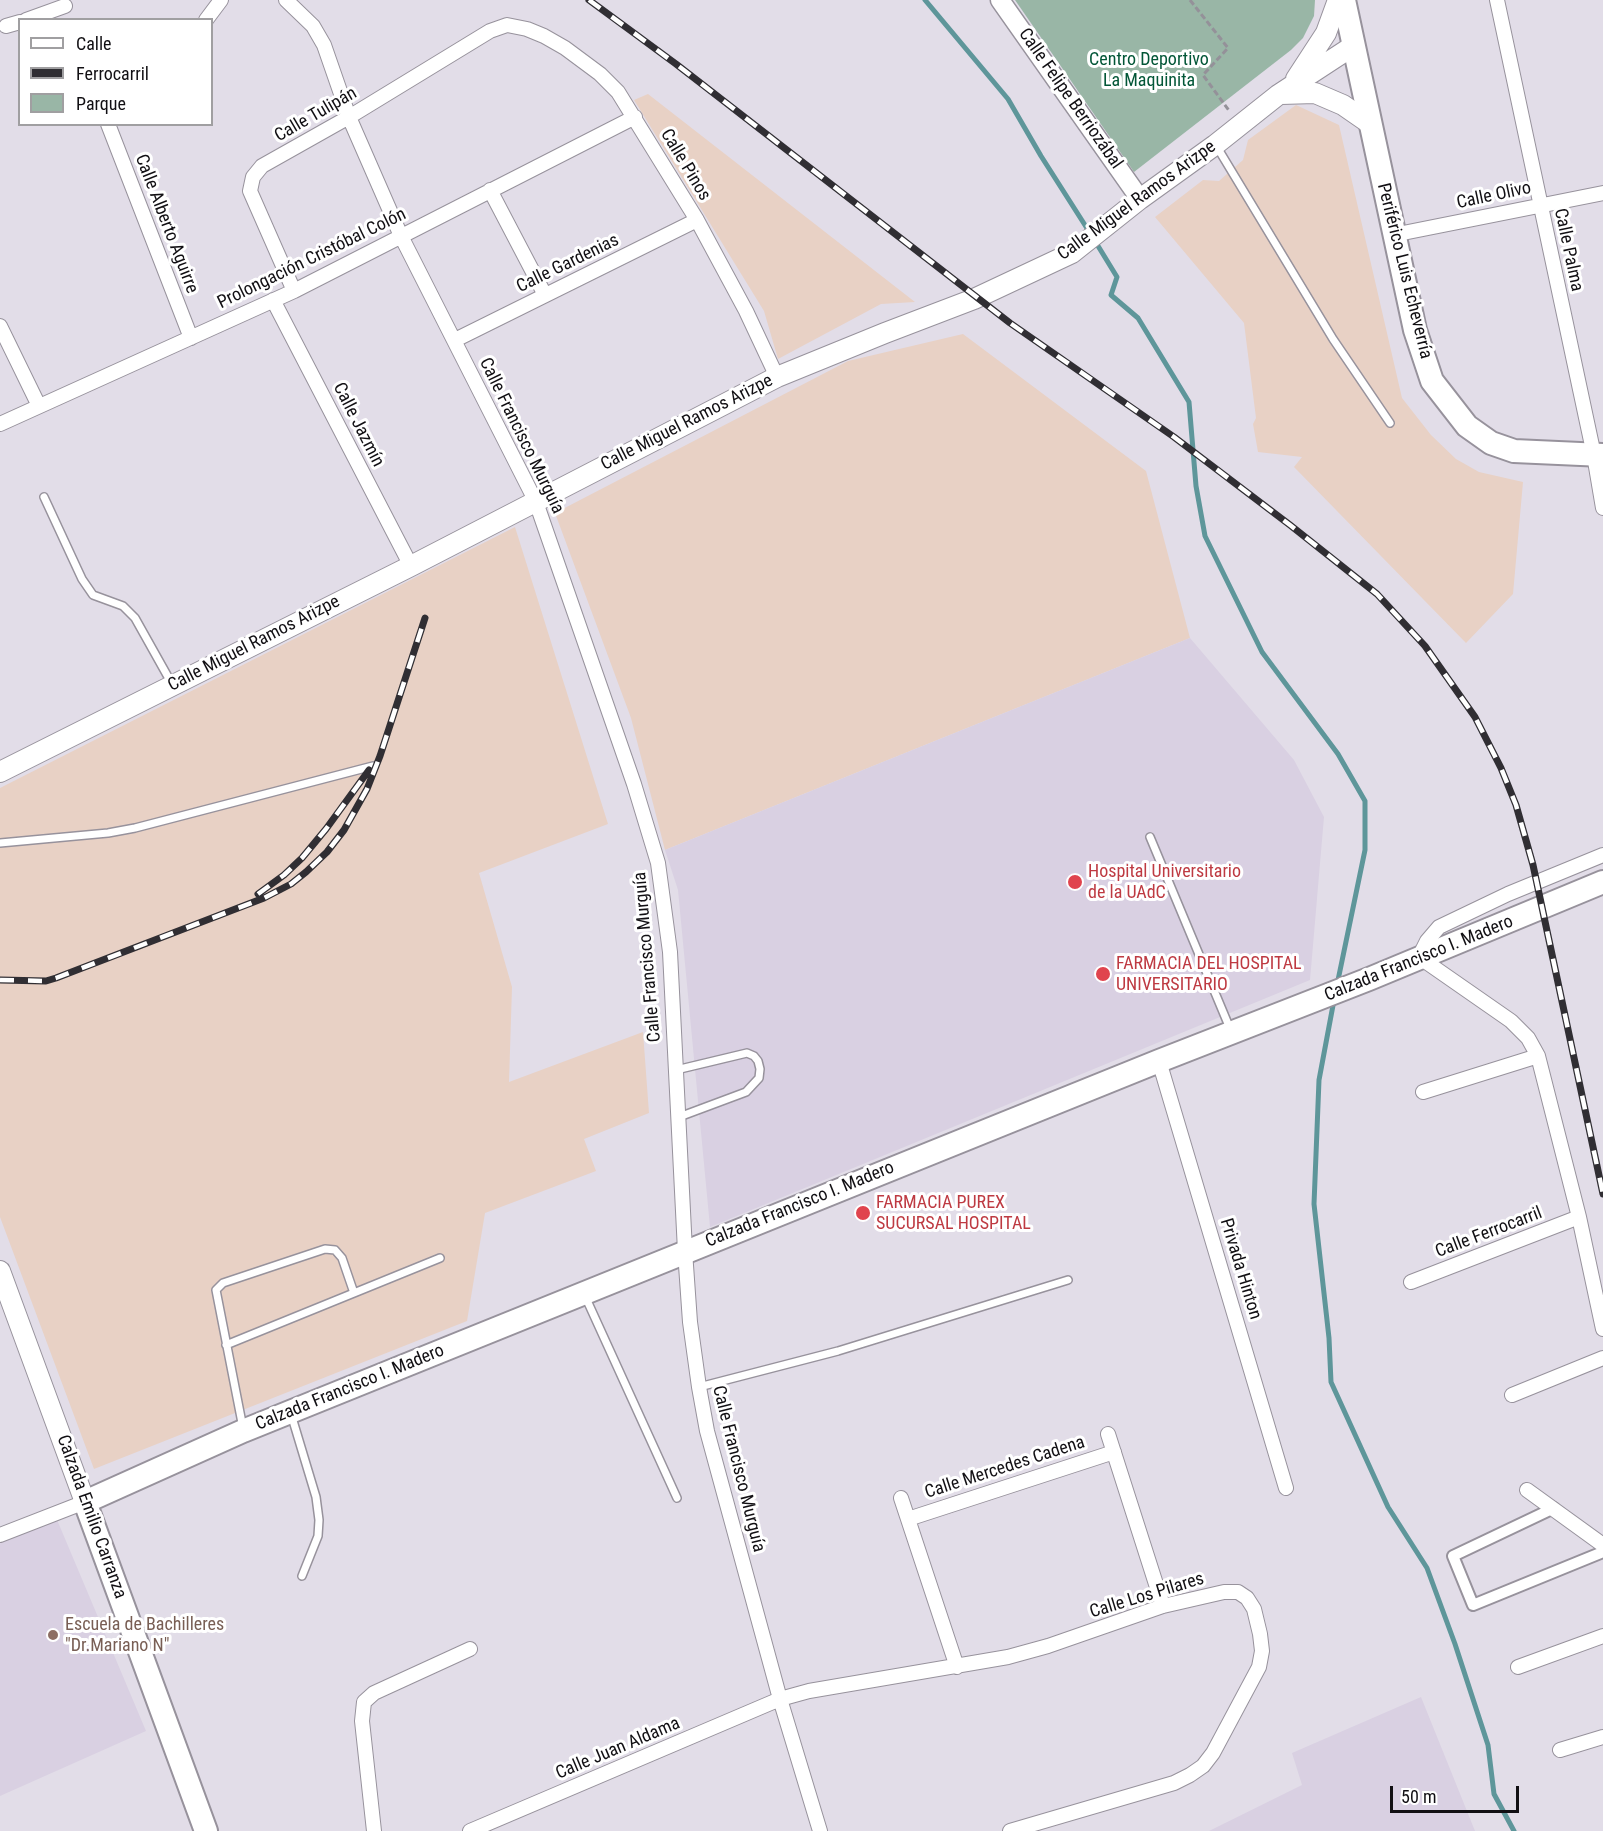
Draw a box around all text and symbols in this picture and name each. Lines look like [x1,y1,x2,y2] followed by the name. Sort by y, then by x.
[18,18,213,126] legend
[1013,25,1127,173] street label: Calle Felipe Berriozábal
[76,33,112,54] text: Calle
[1089,49,1209,92] park label: Centro Deportivo La Maquinita
[76,63,149,84] text: Ferrocarril
[271,83,361,147] street label: Calle Tulipán
[76,93,126,114] text: Parque
[655,125,715,205] street label: Calle Pinos
[1054,136,1220,266] street label: Calle Miguel Ramos Arizpe
[130,151,202,297] street label: Calle Alberto Aguirre
[1455,178,1533,214] street label: Calle Olivo
[1372,181,1436,361] street label: Periférico Luis Echeverría
[214,204,410,314] street label: Prolongación Cristóbal Colón
[1549,206,1587,294] street label: Calle Palma
[513,230,623,298] street label: Calle Gardenias
[474,355,568,517] street label: Calle Francisco Murguía
[597,370,777,476] street label: Calle Miguel Ramos Arizpe
[328,379,388,471] street label: Calle Jazmín
[164,591,344,697] street label: Calle Miguel Ramos Arizpe
[1088,861,1241,904] place label: Hospital Universitario de la UAdC
[630,871,666,1043] street label: Calle Francisco Murguía
[1066,873,1084,891] marker: Hospital Universitario de la UAdC
[1322,911,1516,1007] street label: Calzada Francisco I. Madero
[1116,953,1302,996] place label: FARMACIA DEL HOSPITAL UNIVERSITARIO
[1094,965,1112,983] marker: FARMACIA DEL HOSPITAL UNIVERSITARIO
[703,1157,897,1253] street label: Calzada Francisco I. Madero
[876,1192,1031,1234] place label: FARMACIA PUREX SUCURSAL HOSPITAL
[1433,1203,1545,1263] street label: Calle Ferrocarril
[854,1204,872,1222] marker: FARMACIA PUREX SUCURSAL HOSPITAL
[1214,1216,1266,1322] street label: Privada Hinton
[253,1340,447,1436] street label: Calzada Francisco I. Madero
[707,1384,769,1554] street label: Calle Francisco Murguía
[51,1432,131,1602] street label: Calzada Emilio Carranza
[922,1432,1088,1504] street label: Calle Mercedes Cadena
[1087,1568,1207,1624] street label: Calle Los Pilares
[65,1614,224,1656] place label: Escuela de Bachilleres "Dr.Mariano N"
[46,1628,60,1642] marker: Escuela de Bachilleres "Dr.Mariano N"
[553,1713,683,1785] street label: Calle Juan Aldama
[1393,1774,1522,1812] scale bar
[1401,1786,1436,1807] text: 50 m

